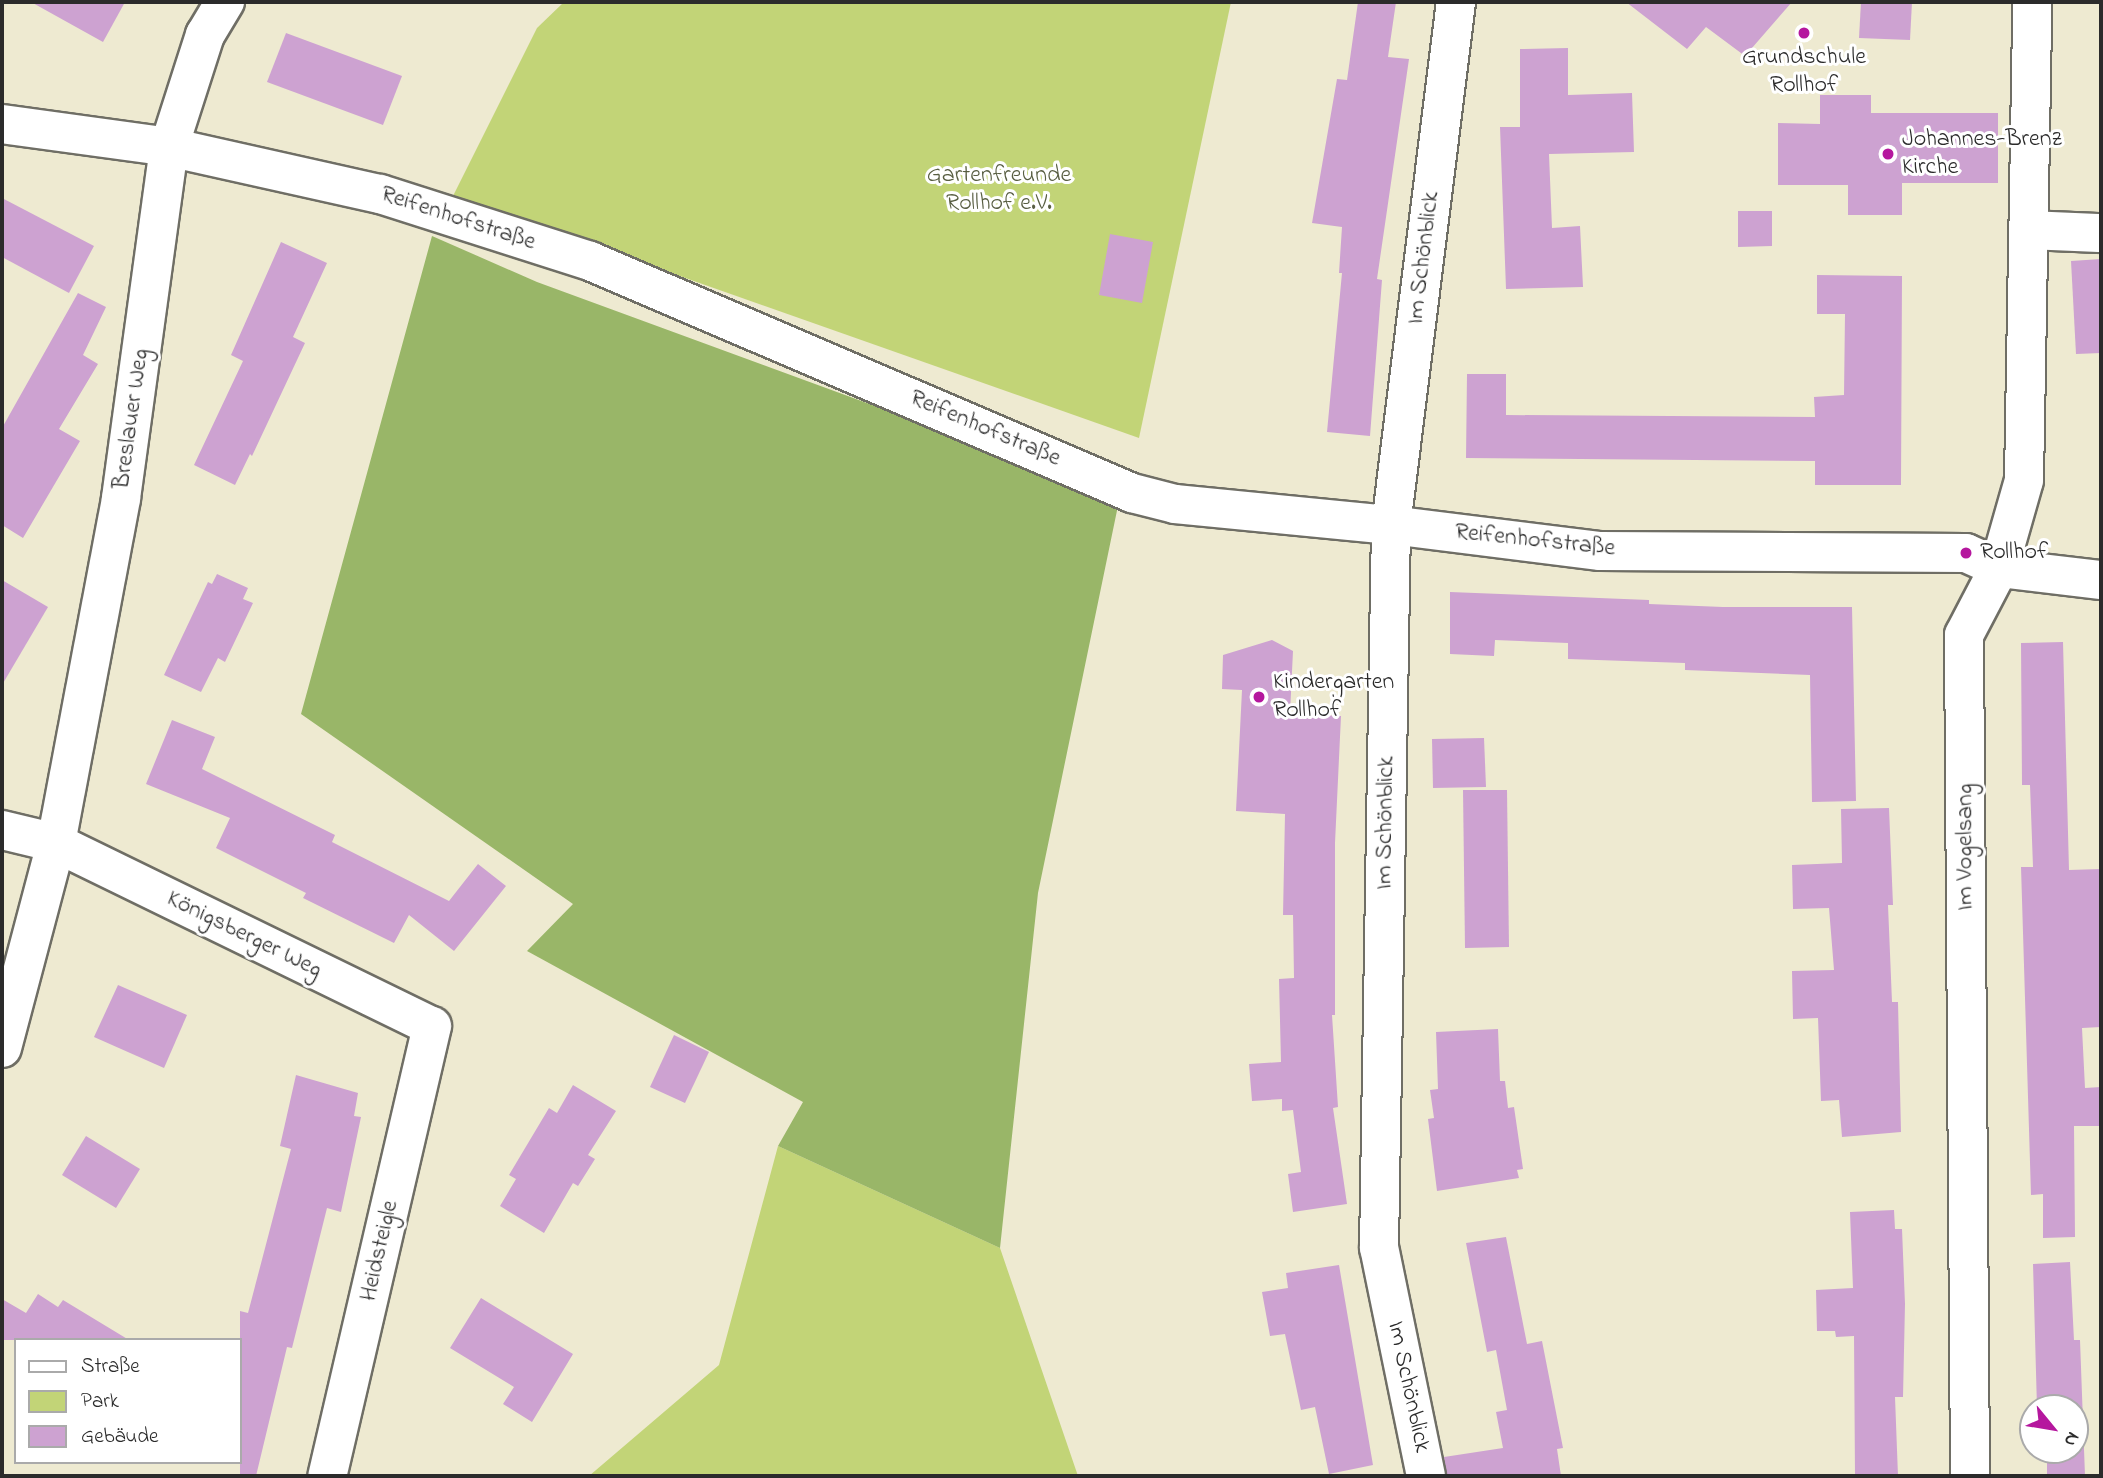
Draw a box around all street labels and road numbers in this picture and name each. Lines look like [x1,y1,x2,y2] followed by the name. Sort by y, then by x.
[377,180,539,258] street label: Reifenhofstraße
[1402,190,1446,326] street label: Im Schönblick
[108,347,156,491] street label: Breslauer Weg
[905,384,1065,474] street label: Reifenhofstraße
[1453,518,1617,564] street label: Reifenhofstraße
[1370,756,1402,890] street label: Im Schönblick
[1952,783,1980,911] street label: Im Vogelsang
[162,885,326,985] street label: Königsberger Weg
[354,1198,406,1304] street label: Heidsteigle
[1380,1319,1436,1455] street label: Im Schönblick

